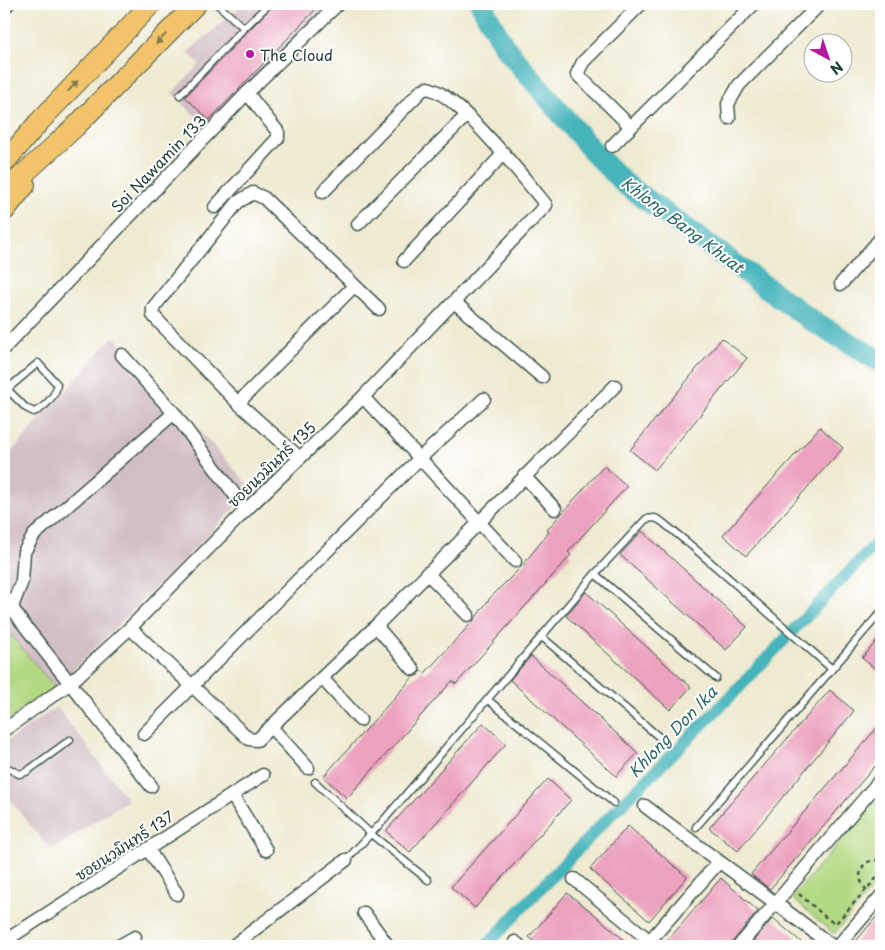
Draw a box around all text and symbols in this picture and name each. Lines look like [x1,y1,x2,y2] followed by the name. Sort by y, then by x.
[156,32,168,44] one-way arrow
[802,32,852,82] north arrow
[260,43,333,66] place label: The Cloud
[244,48,256,60] marker: The Cloud
[826,57,848,80] text: N
[67,81,79,93] one-way arrow
[105,109,211,217] street label: Soi Nawamin 133
[617,170,751,279] water label: Khlong Bang Khuat
[222,416,320,512] street label: ซอยนวมินทร์ 135
[622,679,723,782] water label: Khlong Don Ika
[70,804,178,886] street label: ซอยนวมินทร์ 137

